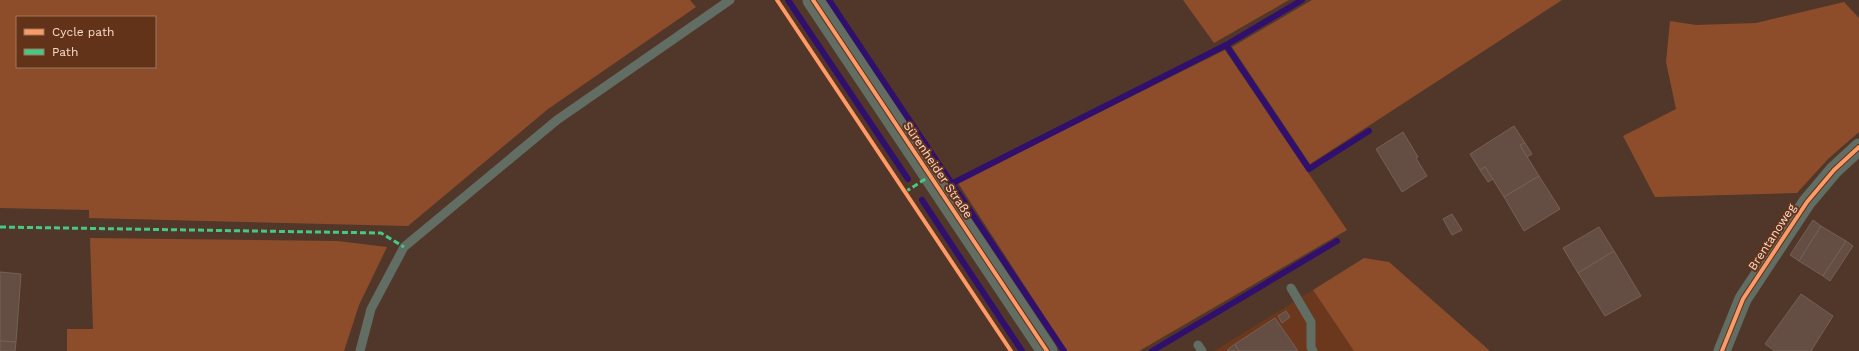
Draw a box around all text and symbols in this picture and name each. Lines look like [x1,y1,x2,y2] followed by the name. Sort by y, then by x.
[16,16,156,68] legend
[52,25,114,39] text: Cycle path
[52,45,78,59] text: Path
[900,119,976,221] street label: Sürenheider Straße
[1745,201,1799,273] street label: Brentanoweg

